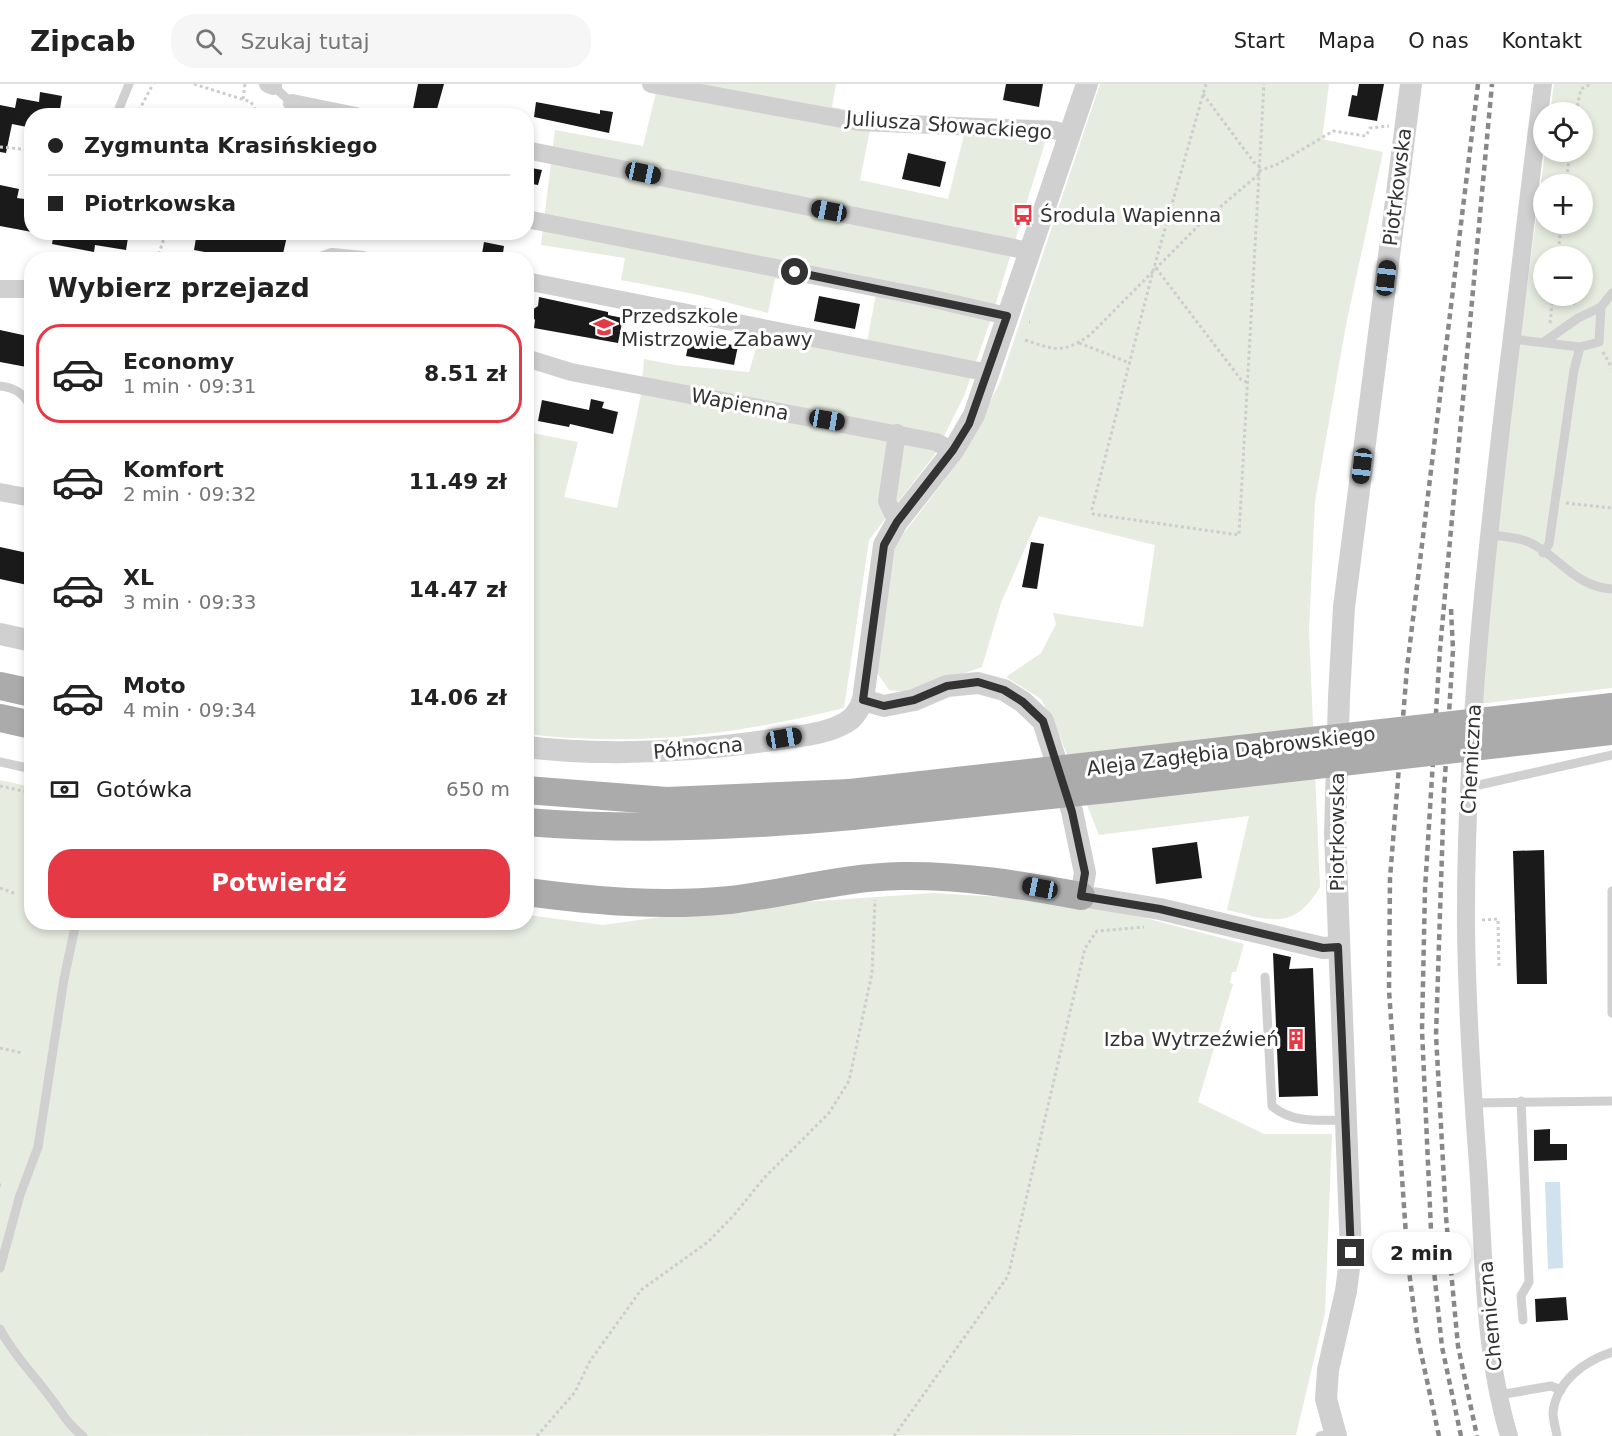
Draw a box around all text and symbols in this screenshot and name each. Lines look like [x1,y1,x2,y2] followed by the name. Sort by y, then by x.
[171,14,591,68] search box
[30,25,135,58] text: Zipcab
[192,25,225,58] icon: search
[240,29,370,54] text: Szukaj tutaj
[1234,29,1285,53] text: Start
[1318,29,1375,53] text: Mapa
[1408,29,1469,53] text: O nas
[1502,29,1582,53] text: Kontakt
[1533,102,1593,306] map controls
[1533,102,1593,162] button: locate
[843,106,1053,144] street label: Juliusza Słowackiego
[1378,127,1416,247] street label: Piotrkowska
[84,133,377,158] text: Zygmunta Krasińskiego
[624,160,662,186] car
[1533,174,1593,234] button: +
[84,191,236,216] text: Piotrkowska
[810,199,848,223] car
[1011,203,1035,227] bus stop icon: Środula Wapienna
[1040,203,1221,227] place label: Środula Wapienna
[1533,246,1593,306] button: −
[781,258,808,285] route start
[1375,259,1397,297] car
[48,272,310,303] text: Wybierz przejazd
[621,304,813,351] place label: Przedszkole Mistrzowie Zabawy
[592,315,616,339] school or university icon: Przedszkole Mistrzowie Zabawy
[51,347,105,401] icon: car
[123,349,234,374] text: Economy
[424,361,507,386] text: 8.51 zł
[123,374,257,398] text: 1 min · 09:31
[689,383,791,425] street label: Wapienna
[808,408,846,432] car
[1351,447,1373,485] car
[51,455,105,509] icon: car
[123,457,224,482] text: Komfort
[409,469,507,494] text: 11.49 zł
[123,482,257,506] text: 2 min · 09:32
[51,563,105,617] icon: car
[123,565,154,590] text: XL
[409,577,507,602] text: 14.47 zł
[123,590,257,614] text: 3 min · 09:33
[51,671,105,725] icon: car
[123,673,186,698] text: Moto
[409,685,507,710] text: 14.06 zł
[123,698,257,722] text: 4 min · 09:34
[1456,703,1486,815] street label: Chemiczna
[1085,721,1377,781] street label: Aleja Zagłębia Dąbrowskiego
[765,726,803,750] car
[652,732,744,764] street label: Północna
[48,773,81,806] icon: cash
[1325,773,1349,891] street label: Piotrkowska
[96,777,192,802] text: Gotówka
[446,777,510,801] text: 650 m
[48,849,510,918] button: Potwierdź
[1021,876,1059,900] car
[1104,1027,1279,1051] place label: Izba Wytrzeźwień
[1284,1027,1308,1051] building icon: Izba Wytrzeźwień
[1372,1232,1471,1274] callout: 2 min
[1337,1239,1364,1266] route end
[1390,1241,1453,1265] text: 2 min
[1473,1260,1507,1372] street label: Chemiczna

